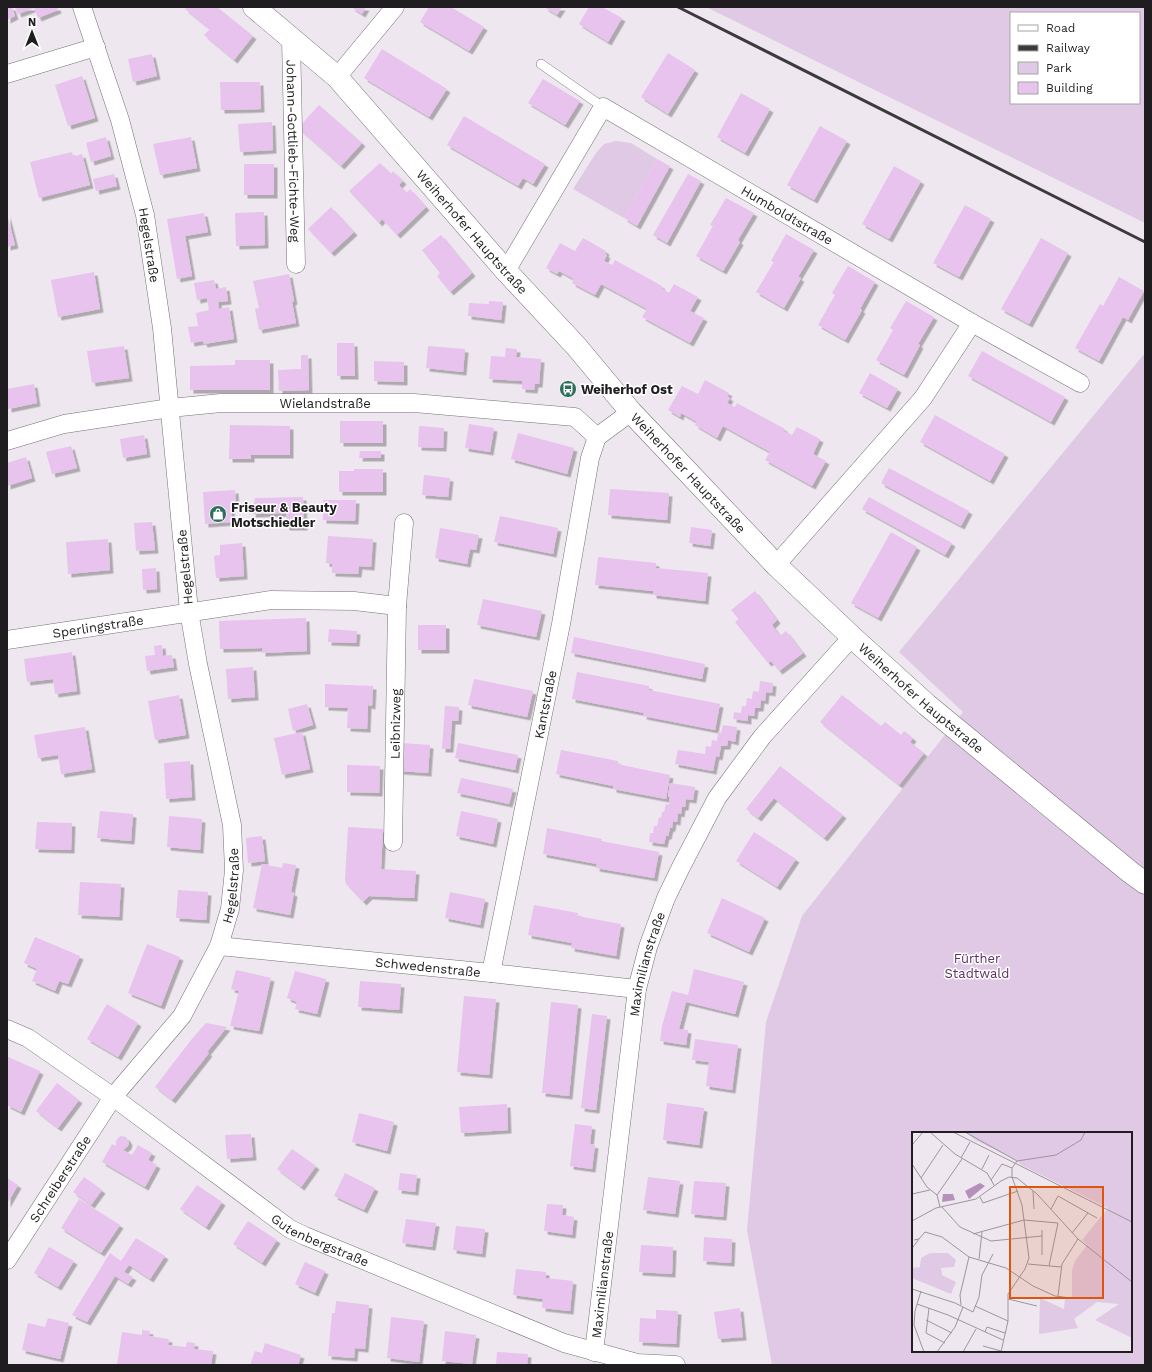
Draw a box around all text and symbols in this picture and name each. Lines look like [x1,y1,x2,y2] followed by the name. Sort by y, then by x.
[12,12,52,52] north arrow
[1010,12,1140,104] legend
[28,16,36,29] text: N
[1046,21,1075,35] text: Road
[1046,41,1091,55] text: Railway
[284,60,303,242] street label: Johann-Gottlieb-Fichte-Weg
[1046,61,1072,75] text: Park
[1046,81,1093,95] text: Building
[414,167,531,297] street label: Weiherhofer Hauptstraße
[739,182,836,248] street label: Humboldtstraße
[136,206,162,284] street label: Hegelstraße
[558,379,578,399] bus stop icon: Weiherhof Ost
[581,382,673,397] place label: Weiherhof Ost
[279,396,371,411] street label: Wielandstraße
[628,409,749,536] street label: Weiherhofer Hauptstraße
[231,500,337,530] place label: Friseur & Beauty Motschiedler
[208,504,228,524] shop icon: Friseur & Beauty Motschiedler
[174,529,196,605] street label: Hegelstraße
[51,612,145,641] street label: Sperlingstraße
[856,640,987,756] street label: Weiherhofer Hauptstraße
[531,669,559,740] street label: Kantstraße
[387,689,403,759] street label: Leibnizweg
[219,848,242,925] street label: Hegelstraße
[626,910,668,1017] street label: Maximilianstraße
[945,951,1009,981] park label: Fürther Stadtwald
[375,954,481,979] street label: Schwedenstraße
[26,1132,94,1225] street label: Schreiberstraße
[912,1132,1132,1352] inset map
[268,1210,371,1269] street label: Gutenbergstraße
[588,1230,616,1339] street label: Maximilianstraße

